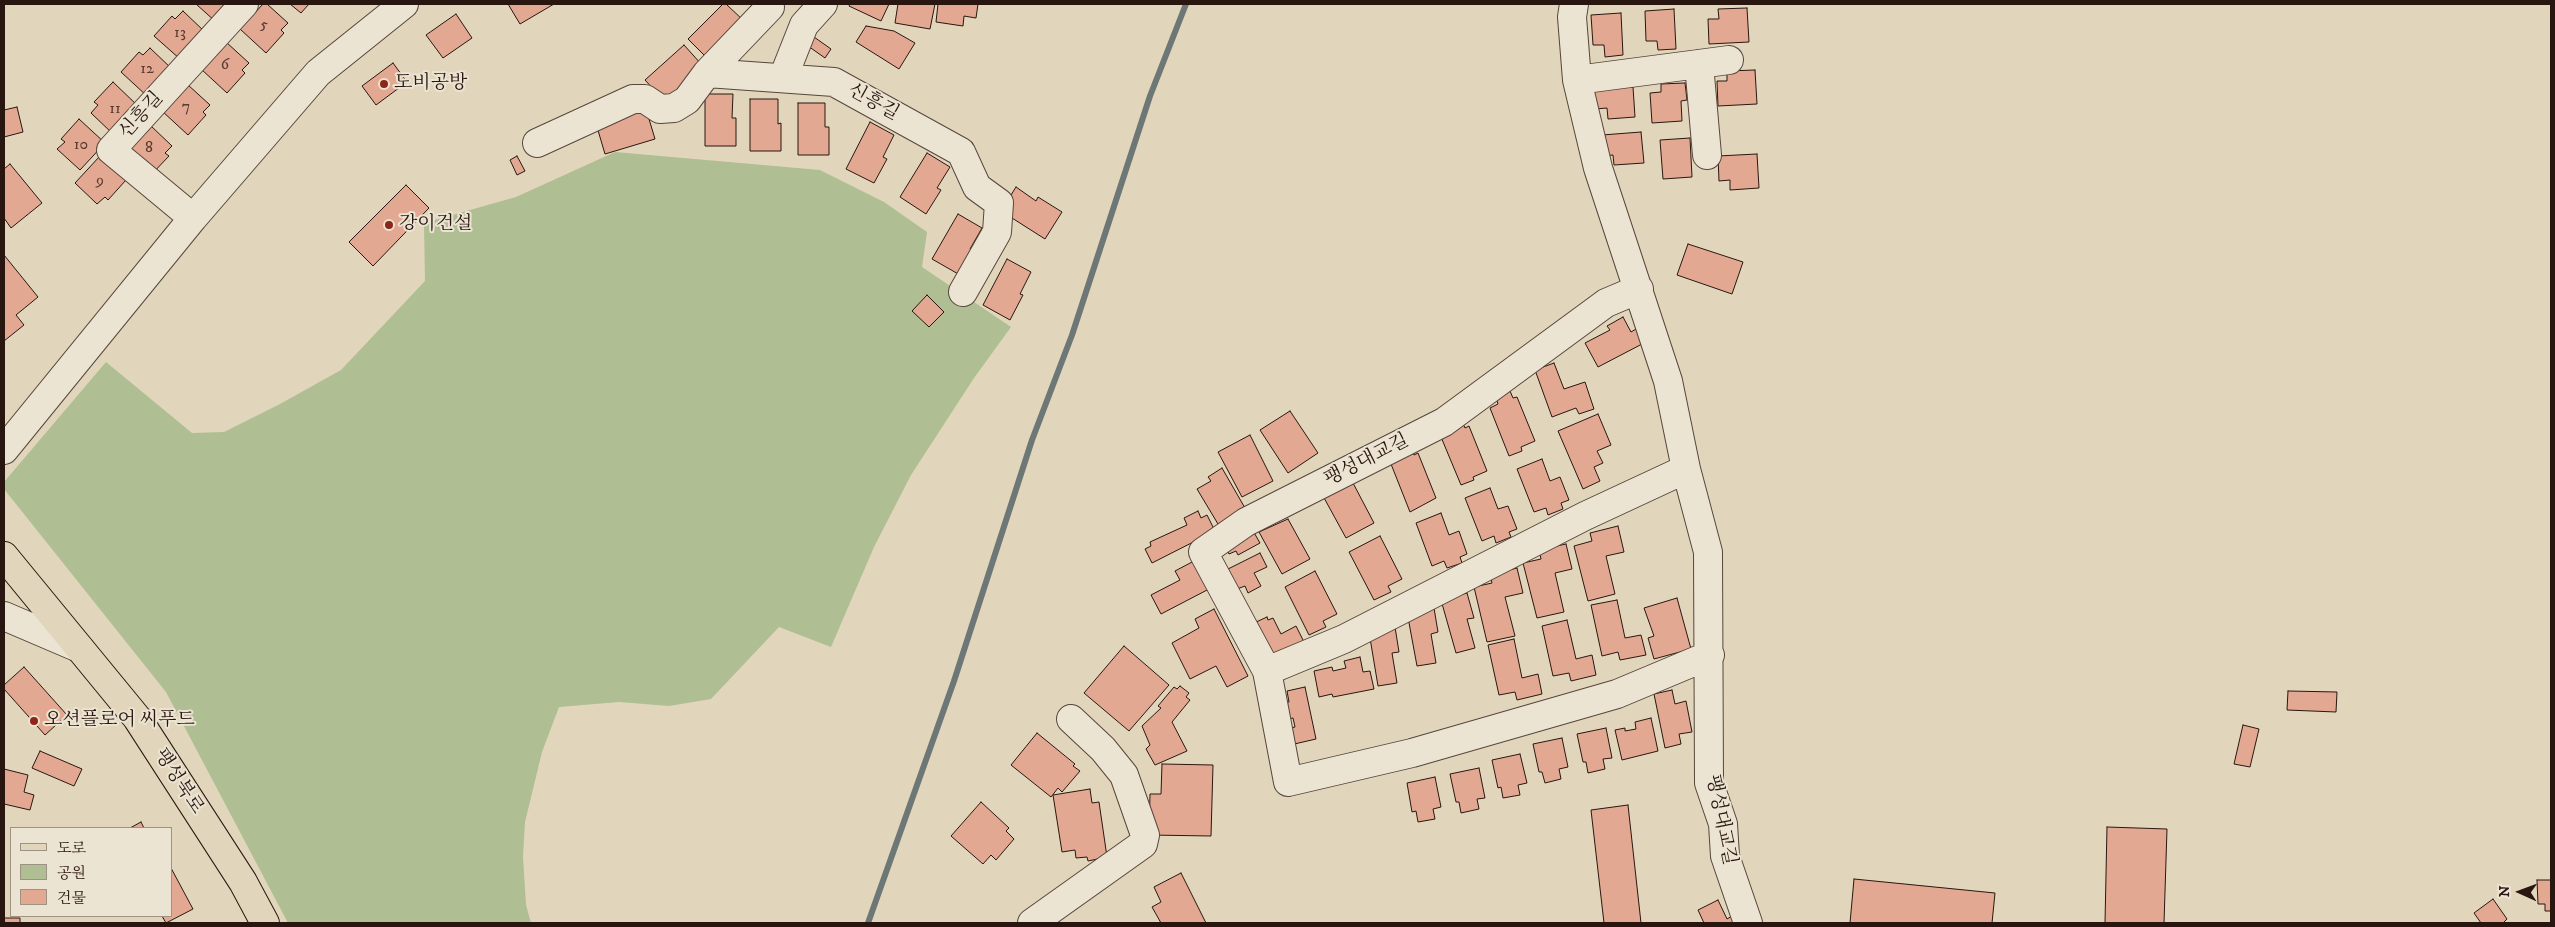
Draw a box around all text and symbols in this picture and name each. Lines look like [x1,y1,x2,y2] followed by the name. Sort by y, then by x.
[260,16,268,36] house number: 5
[174,24,186,44] house number: 13
[221,56,229,76] house number: 6
[140,60,154,80] house number: 12
[394,73,467,95] place label: 도비공방
[378,78,390,90] marker: 도비공방
[843,80,903,126] street label: 신흥길
[115,88,169,144] street label: 신흥길
[182,98,190,118] house number: 7
[109,100,121,120] house number: 11
[74,136,88,156] house number: 10
[145,139,153,159] house number: 8
[96,172,104,192] house number: 9
[399,214,472,236] place label: 강이건설
[383,219,395,231] marker: 강이건설
[1321,430,1413,492] street label: 팽성대교길
[44,710,195,732] place label: 오션플로어 씨푸드
[28,715,40,727] marker: 오션플로어 씨푸드
[148,745,208,819] street label: 팽성북로
[1700,773,1740,867] street label: 팽성대교길
[10,827,172,917] legend
[57,839,86,858] text: 도로
[57,864,86,883] text: 공원
[2495,867,2545,917] north arrow
[2496,885,2514,898] text: N
[57,889,86,908] text: 건물

